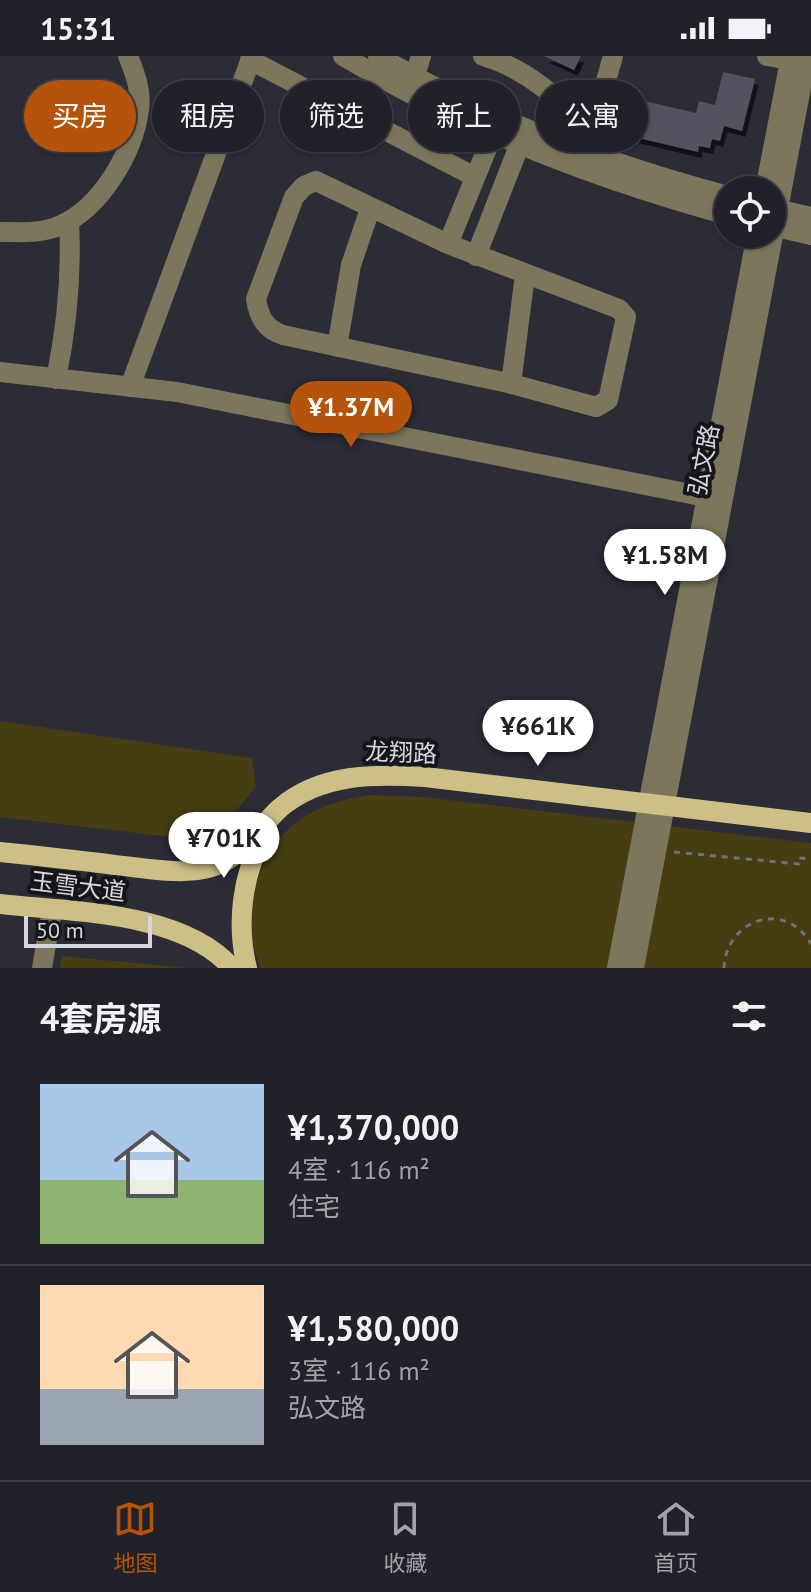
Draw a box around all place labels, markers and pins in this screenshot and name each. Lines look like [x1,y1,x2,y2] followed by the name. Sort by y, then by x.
[286,381,416,449] pin: ¥1.37M
[600,529,730,597] pin: ¥1.58M
[482,700,594,768] pin: ¥661K
[168,812,280,880] pin: ¥701K

